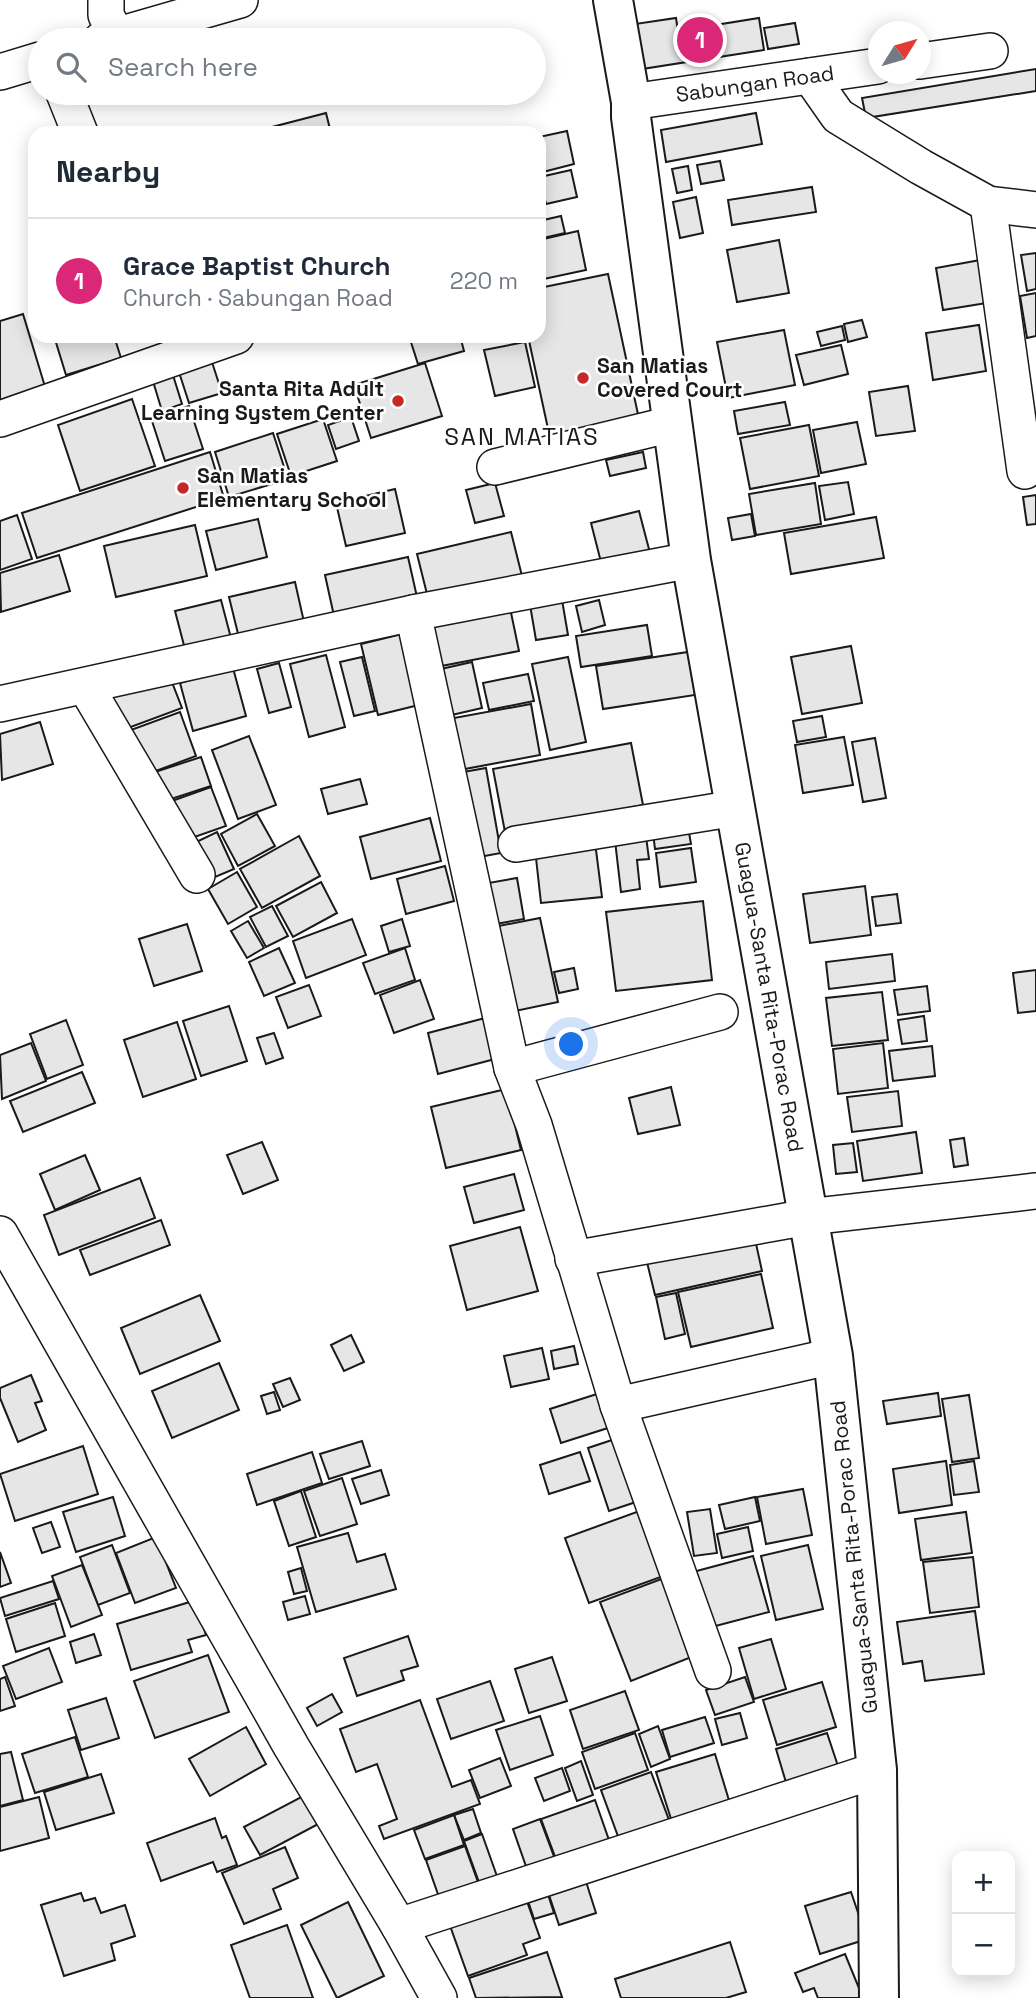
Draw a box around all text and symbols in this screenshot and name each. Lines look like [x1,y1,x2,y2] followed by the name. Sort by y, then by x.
[677,14,723,66] pin: 1
[868,21,931,84] north arrow
[28,28,546,105] search box
[52,48,90,86] icon: search
[108,50,258,84] text: Search here
[674,59,836,108] street label: Sabungan Road
[56,152,160,191] text: Nearby
[123,249,391,283] text: Grace Baptist Church
[74,266,84,296] text: 1
[450,266,518,296] text: 220 m
[123,283,393,313] text: Church · Sabungan Road
[597,352,742,403] place label: San Matias Covered Court
[575,370,591,386] marker: San Matias Covered Court
[141,375,384,426] place label: Santa Rita Adult Learning System Center
[390,393,406,409] marker: Santa Rita Adult Learning System Center
[444,421,600,452] district label: SAN MATIAS
[197,462,387,513] place label: San Matias Elementary School
[175,480,191,496] marker: San Matias Elementary School
[729,840,810,1154] street label: Guagua-Santa Rita-Porac Road
[554,1027,588,1061] your location
[824,1399,883,1715] street label: Guagua-Santa Rita-Porac Road
[952,1851,1015,1977] map controls
[952,1851,1015,1914] button: +
[952,1914,1015,1977] button: −

